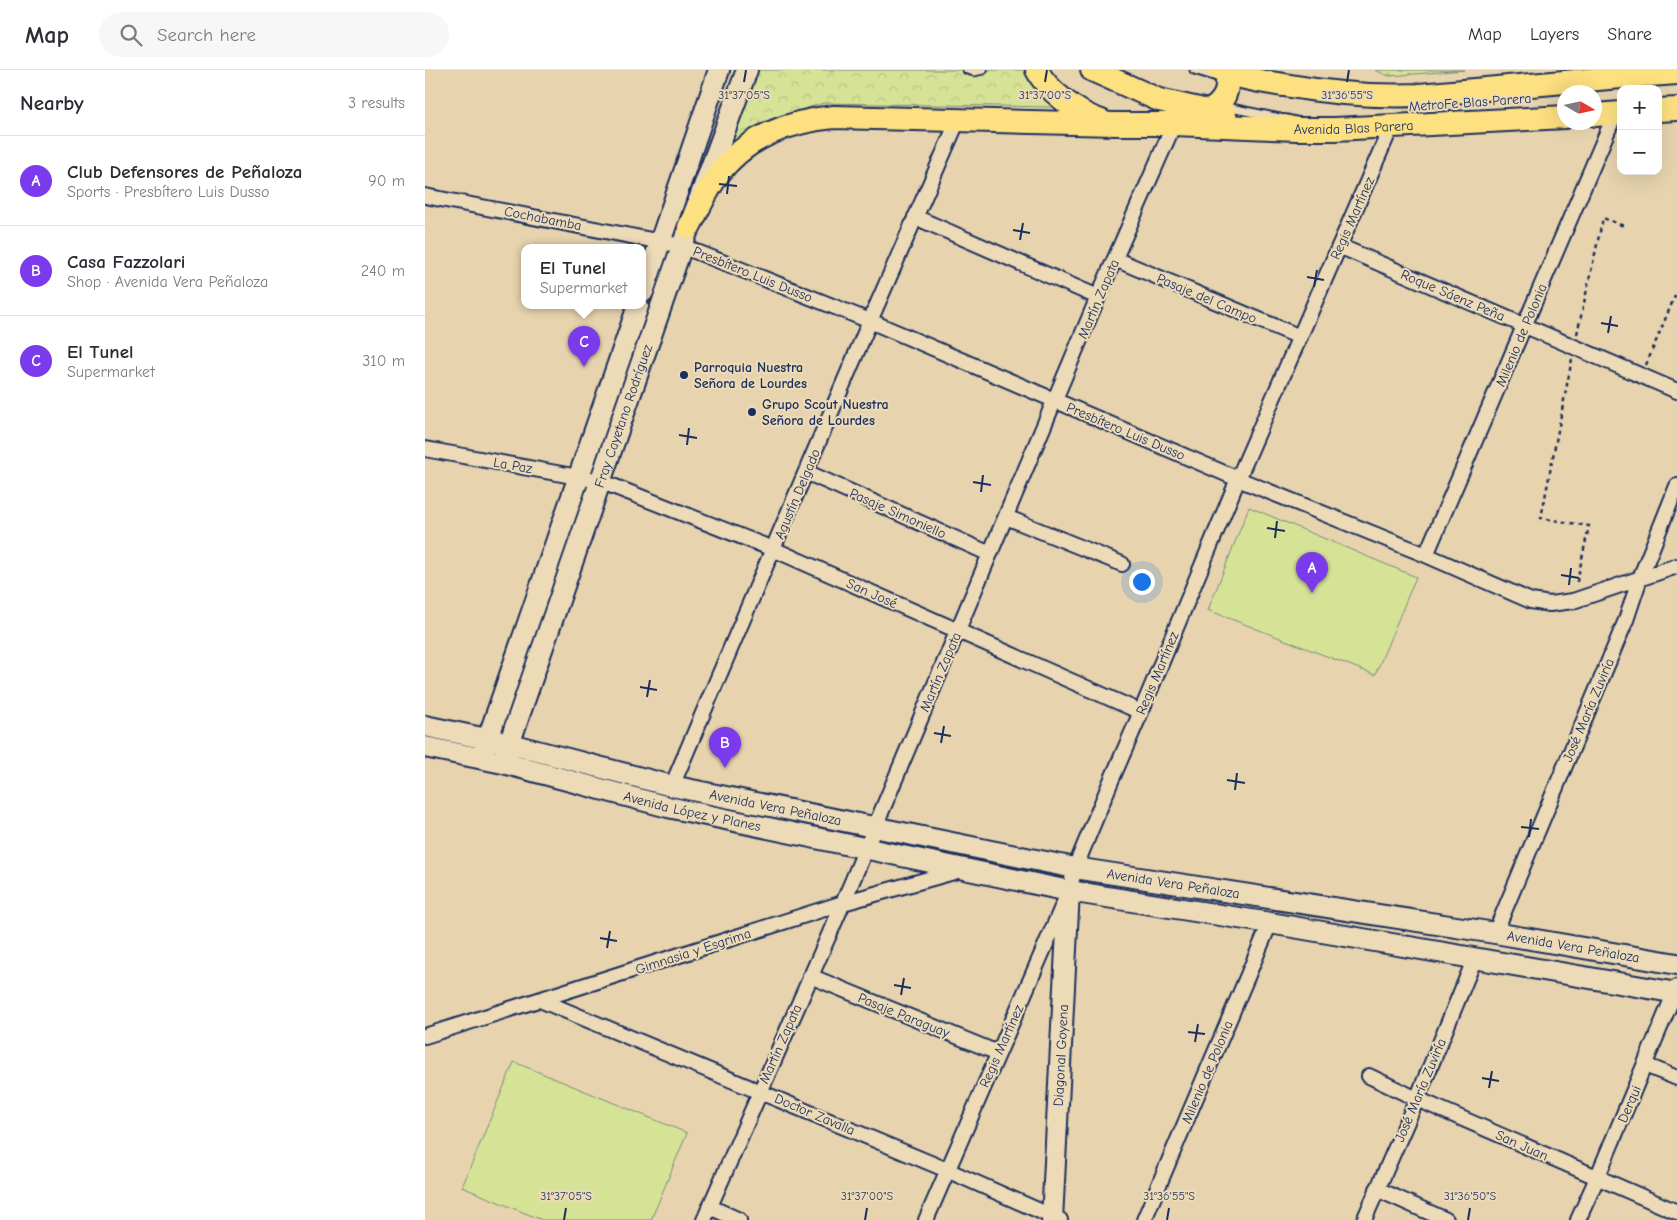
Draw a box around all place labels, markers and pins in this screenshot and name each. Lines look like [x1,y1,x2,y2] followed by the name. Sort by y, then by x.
[568,326,600,367] pin: C
[694,359,807,392] place label: Parroquia Nuestra Señora de Lourdes
[678,369,690,381] marker: Parroquia Nuestra Señora de Lourdes
[762,396,889,429] place label: Grupo Scout Nuestra Señora de Lourdes
[746,406,758,418] marker: Grupo Scout Nuestra Señora de Lourdes
[1296,552,1328,593] pin: A
[709,727,741,768] pin: B

